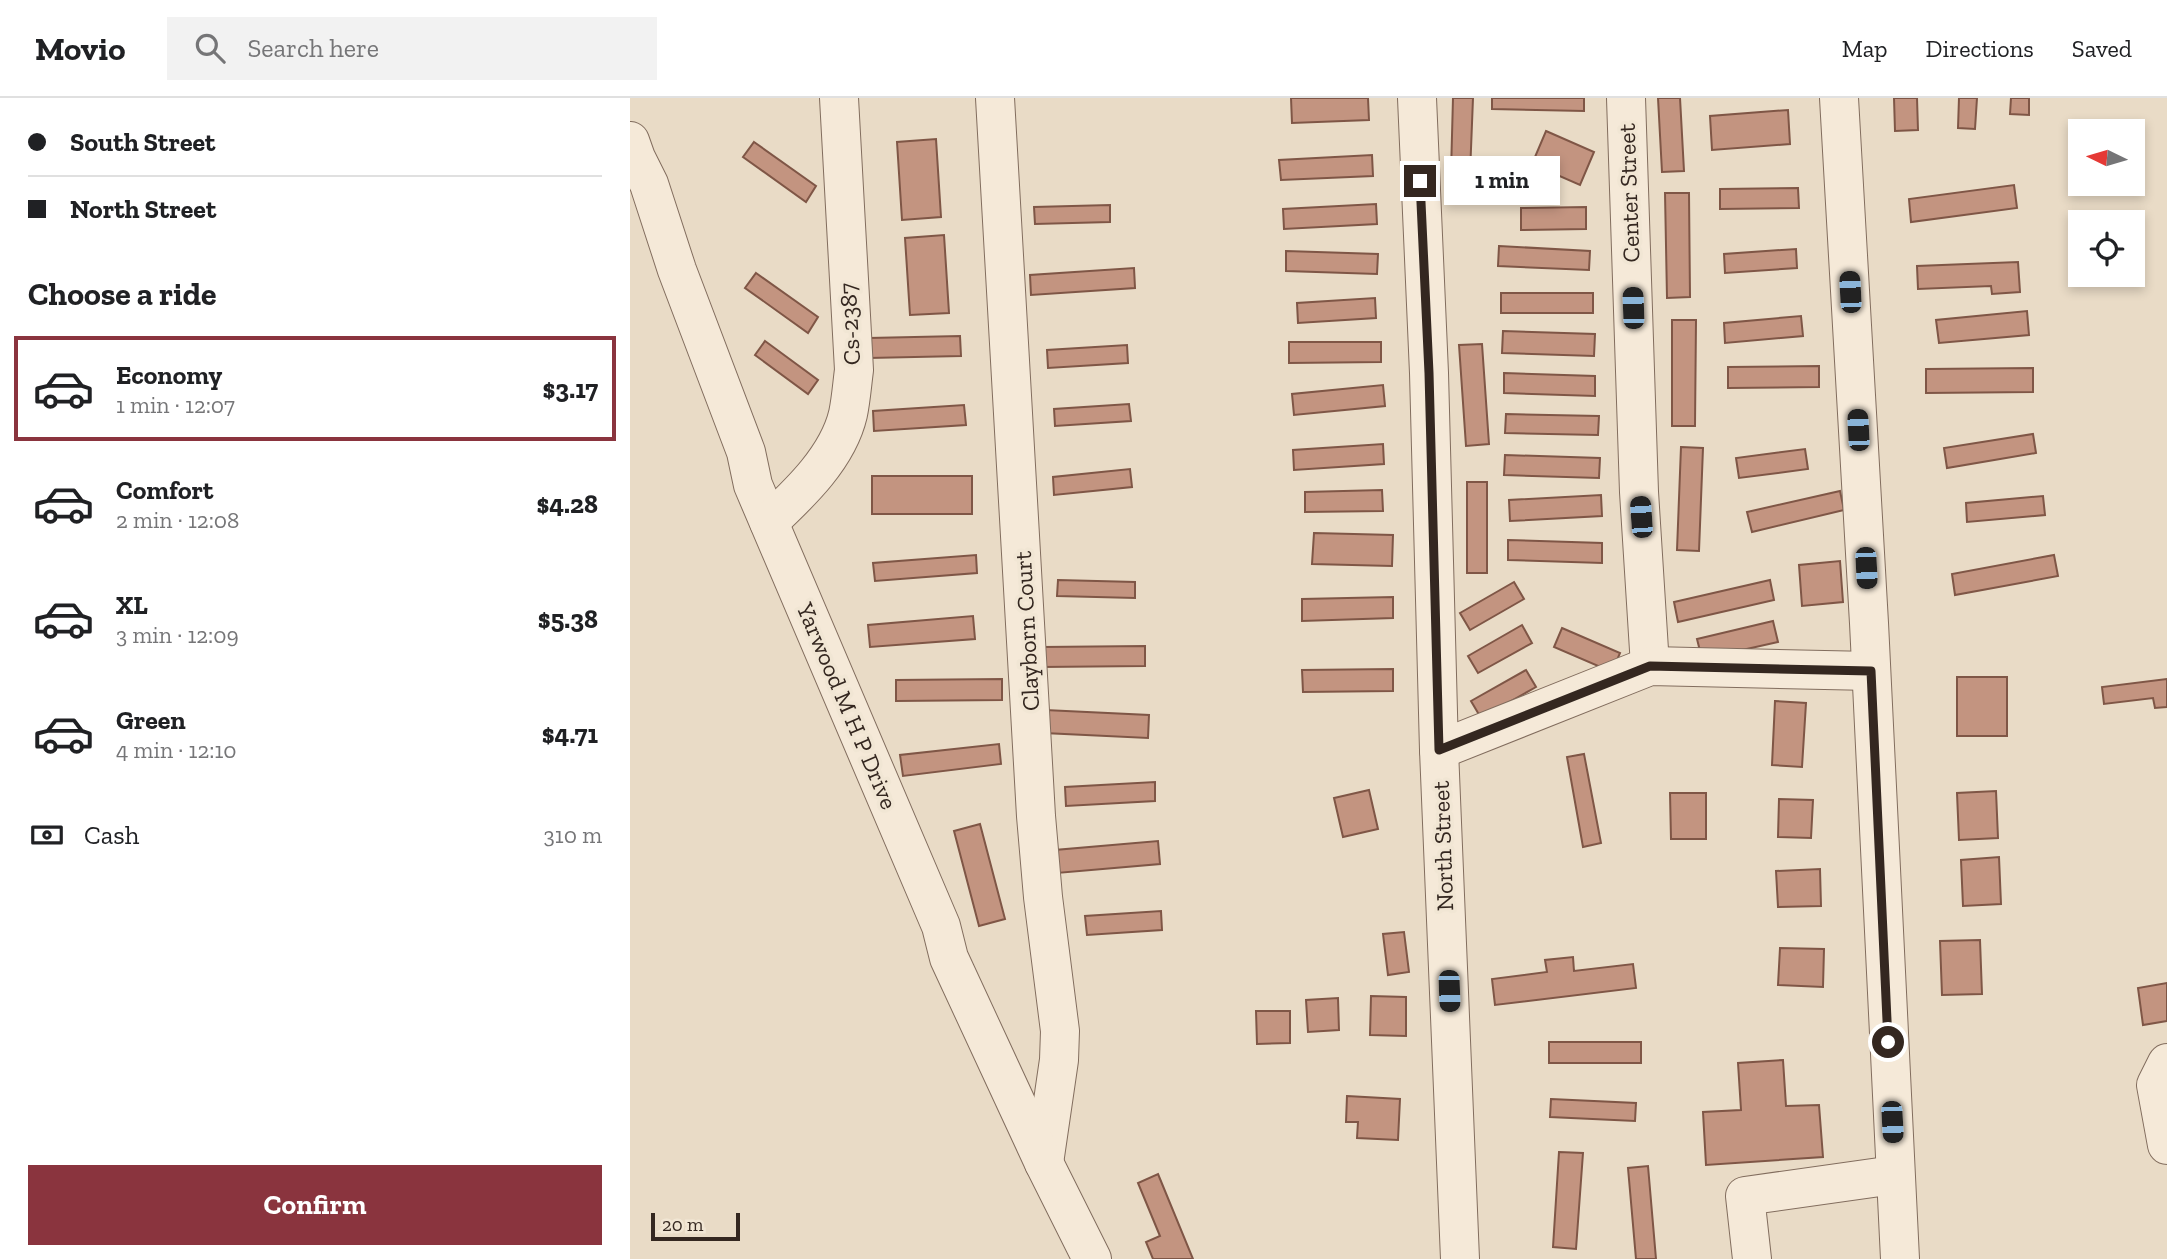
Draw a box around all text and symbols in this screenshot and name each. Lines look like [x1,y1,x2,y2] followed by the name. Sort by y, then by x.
[167,17,657,80] search box
[35,29,125,68] text: Movio
[191,29,229,67] icon: search
[247,32,379,64] text: Search here
[1842,34,1888,63] text: Map
[1926,34,2034,63] text: Directions
[2072,34,2132,63] text: Saved
[2068,119,2146,196] north arrow
[2068,119,2145,287] map controls
[1612,123,1645,263] street label: Center Street
[70,126,215,158] text: South Street
[1444,156,1560,206] callout: 1 min
[1404,165,1436,197] route end
[1475,166,1529,194] text: 1 min
[70,193,216,225] text: North Street
[2068,210,2145,287] button: locate
[1839,270,1862,314] car
[28,275,216,313] text: Choose a ride
[833,282,866,366] street label: Cs-2387
[1622,287,1645,329] car
[32,357,95,420] icon: car
[116,359,222,391] text: Economy
[543,373,598,405] text: $3.17
[116,391,235,419] text: 1 min · 12:07
[1847,408,1870,452] car
[32,472,95,535] icon: car
[116,474,213,506] text: Comfort
[537,488,598,520] text: $4.28
[1630,495,1653,539] car
[116,506,240,534] text: 2 min · 12:08
[1855,546,1878,590] car
[1008,550,1045,712] street label: Clayborn Court
[32,587,95,650] icon: car
[116,589,148,621] text: XL
[790,597,904,813] street label: Yarwood M H P Drive
[538,603,598,635] text: $5.38
[116,621,239,649] text: 3 min · 12:09
[32,702,95,765] icon: car
[116,704,186,736] text: Green
[542,718,598,750] text: $4.71
[116,736,237,764] text: 4 min · 12:10
[1426,780,1459,912] street label: North Street
[28,816,66,854] icon: cash
[84,819,139,851] text: Cash
[544,821,602,849] text: 310 m
[1438,970,1461,1012] car
[1872,1026,1904,1058] route start
[1881,1100,1904,1144] car
[28,1165,602,1245] button: Confirm
[651,1210,740,1242] scale bar
[662,1213,703,1236] text: 20 m

